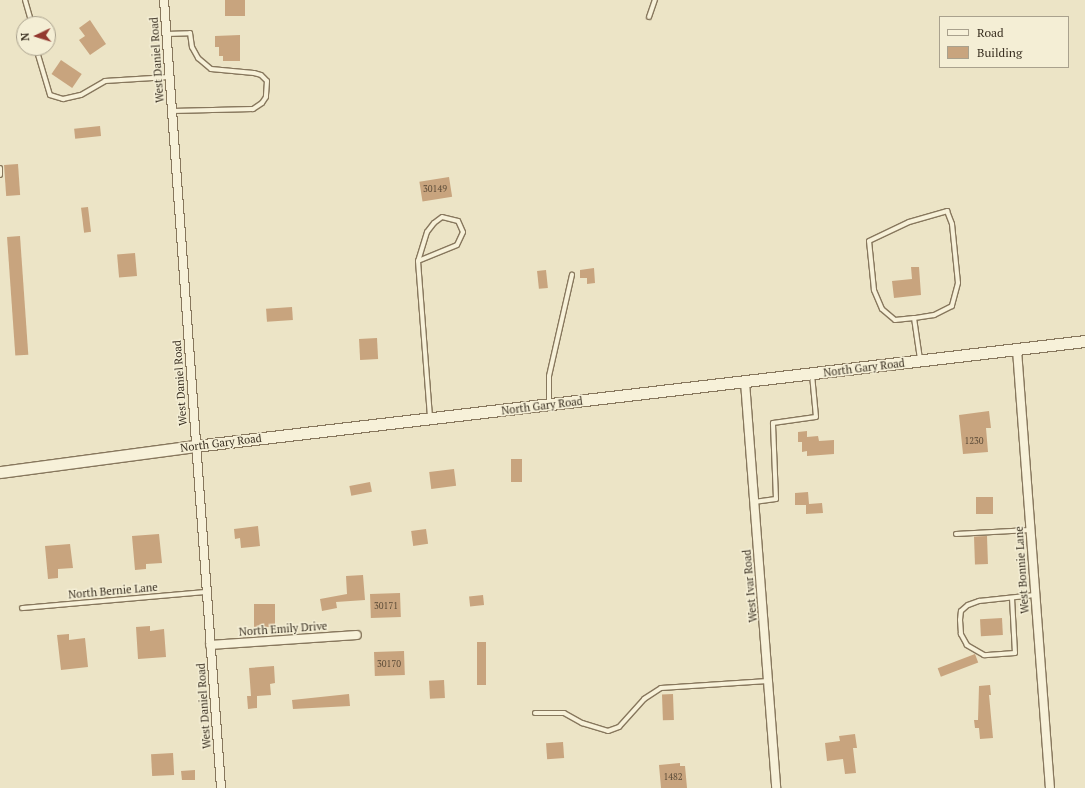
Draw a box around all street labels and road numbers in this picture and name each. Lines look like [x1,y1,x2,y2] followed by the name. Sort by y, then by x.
[147,17,167,103] street label: West Daniel Road
[170,340,190,426] street label: West Daniel Road
[823,356,905,380] street label: North Gary Road
[501,394,583,418] street label: North Gary Road
[180,431,262,455] street label: North Gary Road
[1012,526,1032,614] street label: West Bonnie Lane
[740,549,760,623] street label: West Ivar Road
[68,581,158,601] street label: North Bernie Lane
[238,619,328,639] street label: North Emily Drive
[194,663,214,749] street label: West Daniel Road

